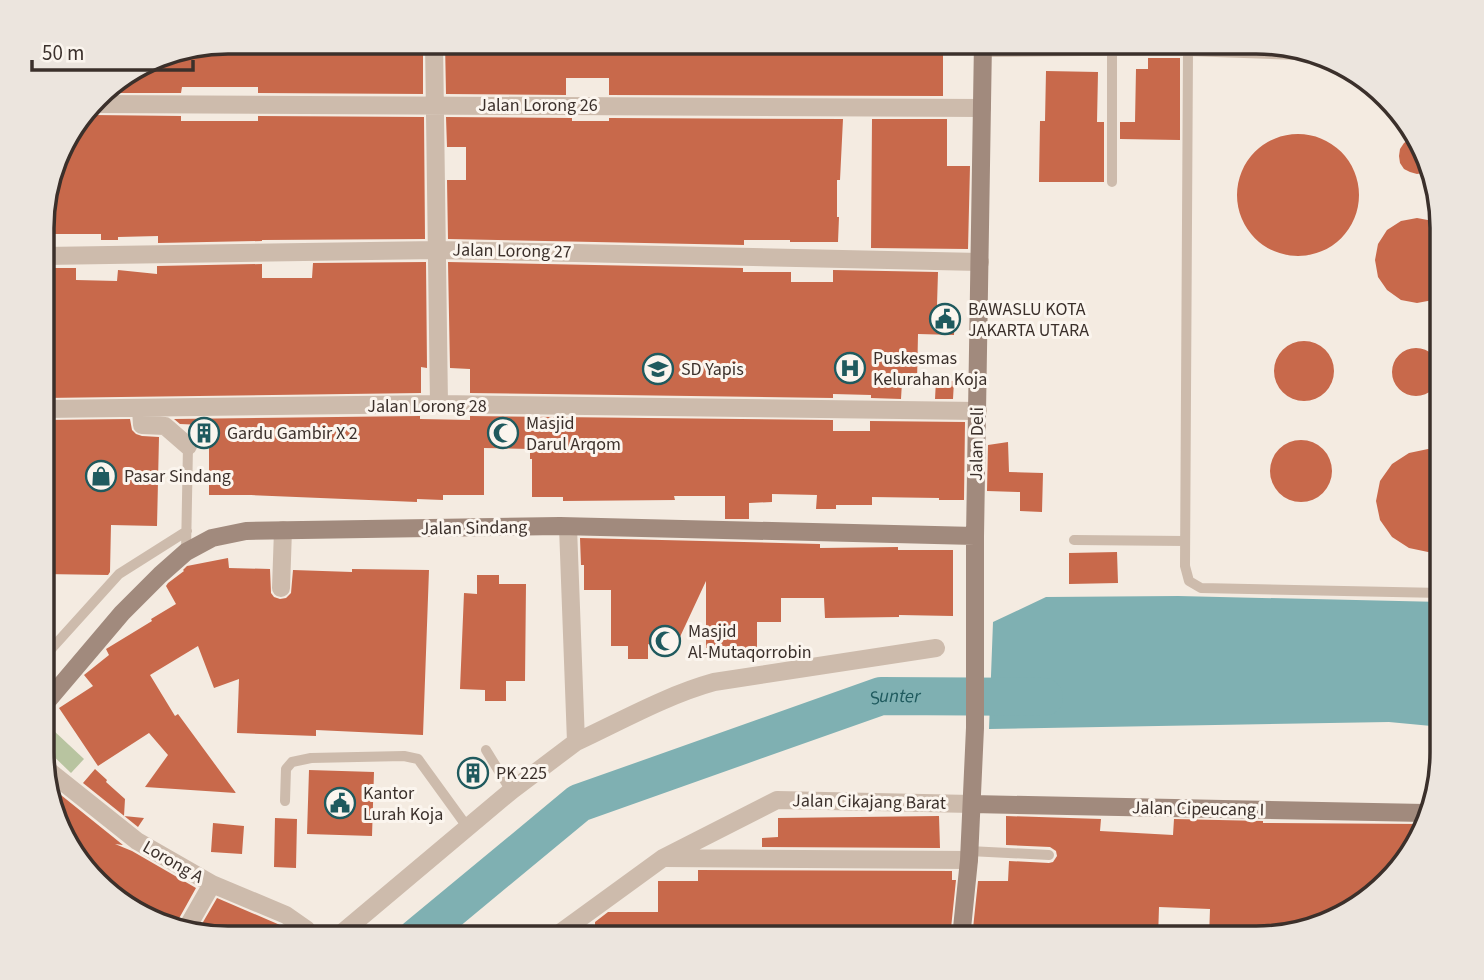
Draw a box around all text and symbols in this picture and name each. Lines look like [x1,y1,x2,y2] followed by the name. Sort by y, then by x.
[32,28,192,72] scale bar
[42,38,84,68] text: 50 m
[478,93,598,118] street label: Jalan Lorong 26
[452,237,572,265] street label: Jalan Lorong 27
[968,297,1089,343] place label: BAWASLU KOTA JAKARTA UTARA
[928,302,962,336] public building icon: BAWASLU KOTA JAKARTA UTARA
[873,346,987,392] place label: Puskesmas Kelurahan Koja
[833,351,867,385] hospital icon: Puskesmas Kelurahan Koja
[641,352,675,386] school or university icon: SD Yapis
[681,357,744,382] place label: SD Yapis
[367,394,487,419] street label: Jalan Lorong 28
[964,407,990,481] street label: Jalan Deli
[526,411,621,457] place label: Masjid Darul Arqom
[187,416,221,450] building icon: Gardu Gambir X 2
[486,416,520,450] mosque icon: Masjid Darul Arqom
[227,421,358,446] place label: Gardu Gambir X 2
[84,459,118,493] shop icon: Pasar Sindang
[124,464,231,489] place label: Pasar Sindang
[420,515,528,541] street label: Jalan Sindang
[688,619,812,665] place label: Masjid Al-Mutaqorrobin
[648,624,682,658] mosque icon: Masjid Al-Mutaqorrobin
[866,682,922,713] water label: Sunter
[456,756,490,790] building icon: PK 225
[496,761,547,786] place label: PK 225
[363,781,443,827] place label: Kantor Lurah Koja
[323,786,357,820] public building icon: Kantor Lurah Koja
[792,788,946,816] street label: Jalan Cikajang Barat
[1132,795,1264,823] street label: Jalan Cipeucang I
[138,835,208,890] street label: Lorong A

